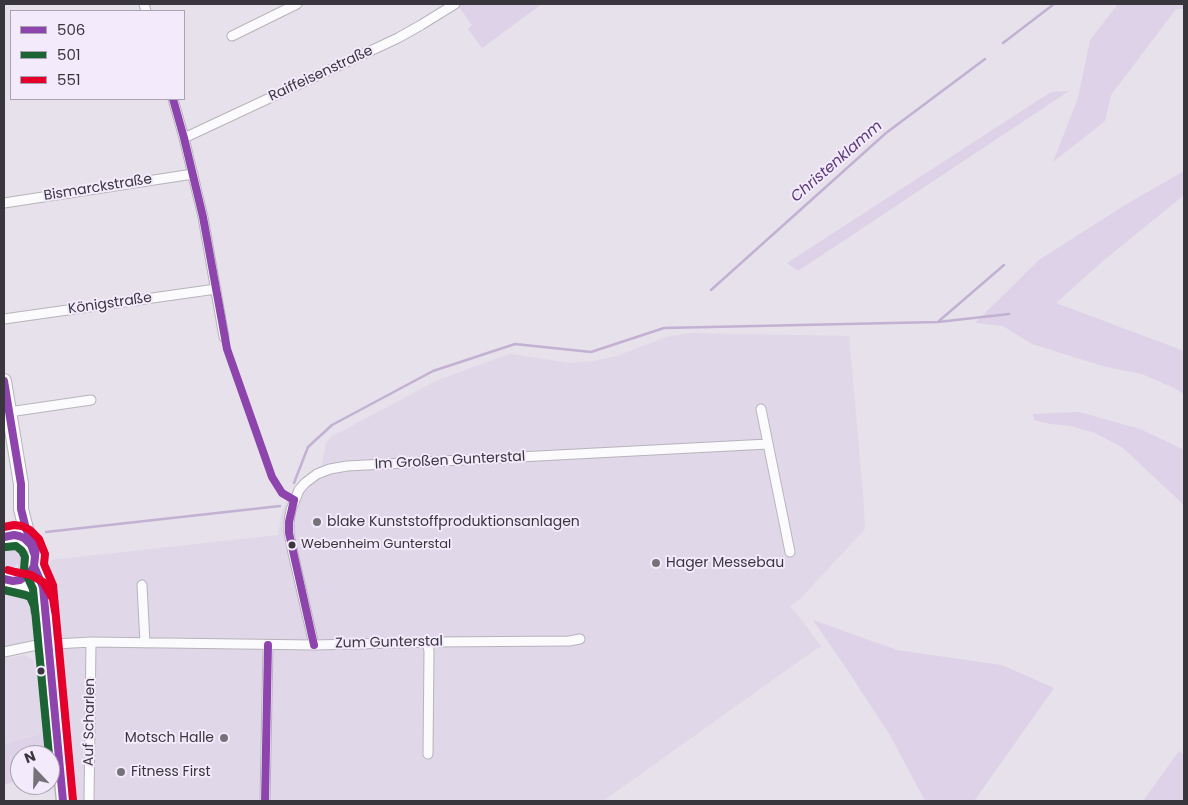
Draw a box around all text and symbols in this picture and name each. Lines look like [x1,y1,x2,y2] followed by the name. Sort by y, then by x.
[10,10,185,100] legend
[57,19,85,40] text: 506
[266,43,376,105] street label: Raiffeisenstraße
[57,44,81,65] text: 501
[57,69,81,90] text: 551
[788,117,886,207] water label: Christenklamm
[43,171,153,205] street label: Bismarckstraße
[67,290,153,318] street label: Königstraße
[374,449,526,473] street label: Im Großen Gunterstal
[327,514,580,530] place label: blake Kunststoffproduktionsanlagen
[311,516,323,528] marker: blake Kunststoffproduktionsanlagen
[301,537,451,553] place label: Webenheim Gunterstal
[287,540,297,550] marker: Webenheim Gunterstal
[666,555,784,571] place label: Hager Messebau
[650,557,662,569] marker: Hager Messebau
[335,634,443,652] street label: Zum Gunterstal
[36,666,46,676] unlabelled marker
[81,678,99,766] street label: Auf Scharlen
[125,730,214,746] place label: Motsch Halle
[218,732,230,744] marker: Motsch Halle
[10,745,60,795] north arrow
[21,746,38,768] text: N
[131,764,211,780] place label: Fitness First
[115,766,127,778] marker: Fitness First

